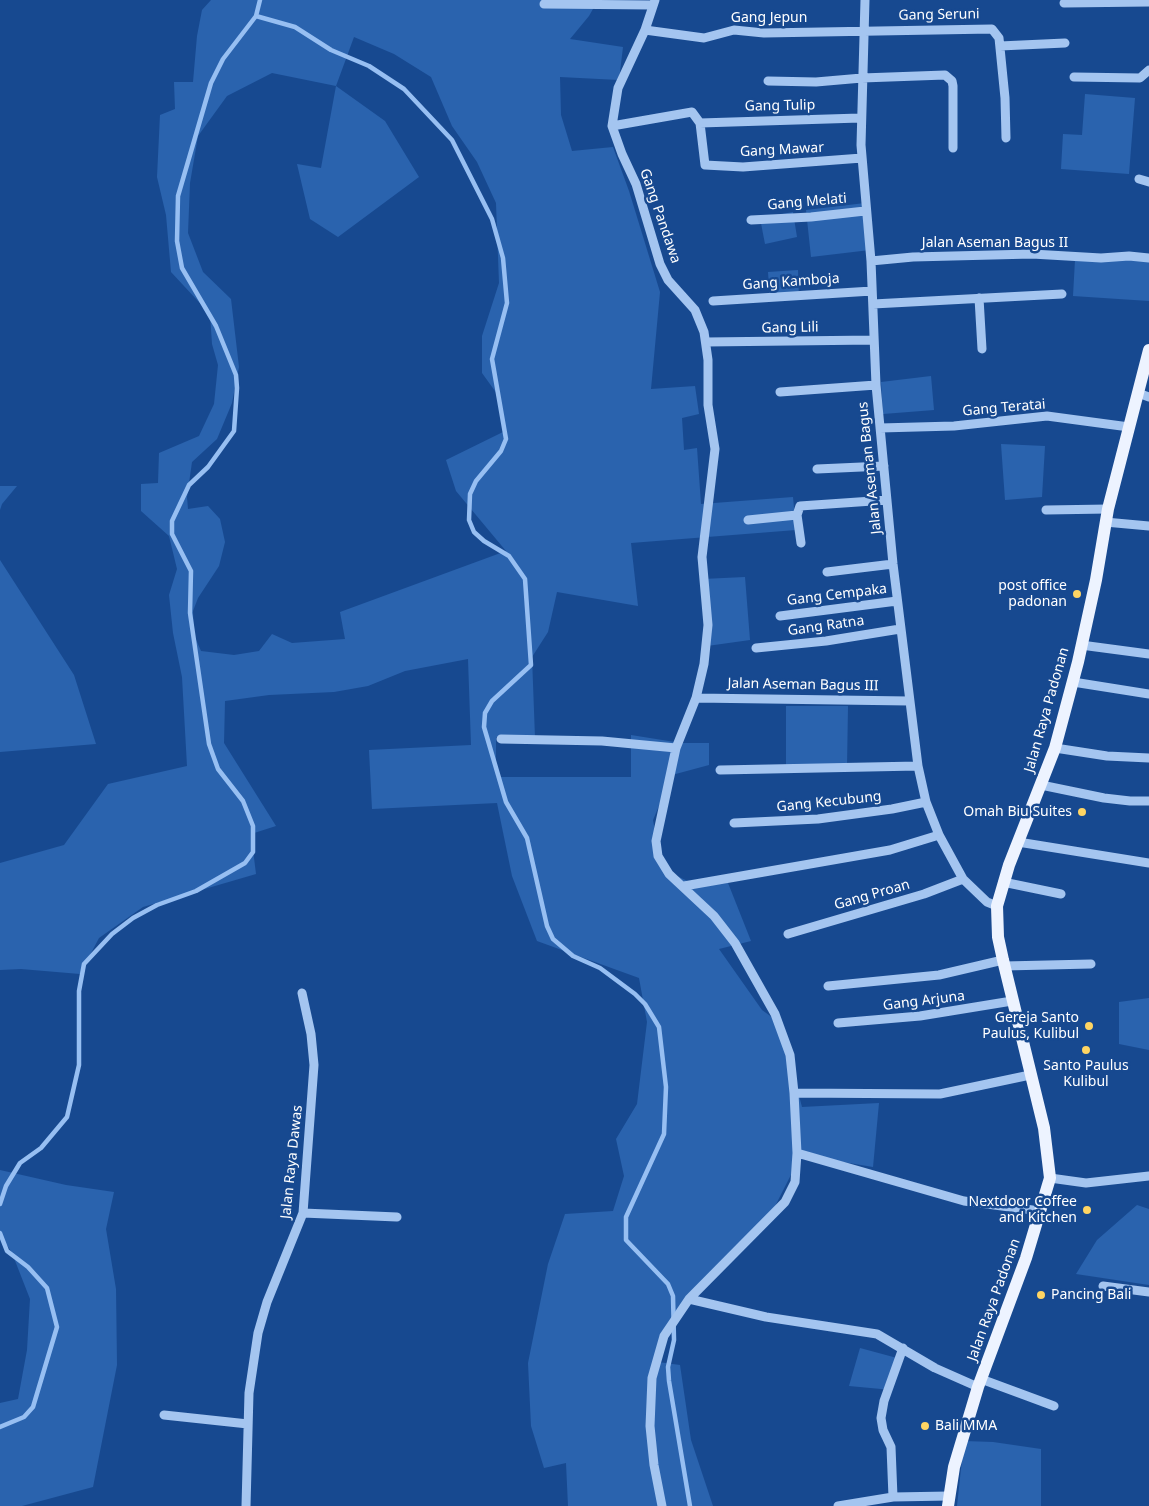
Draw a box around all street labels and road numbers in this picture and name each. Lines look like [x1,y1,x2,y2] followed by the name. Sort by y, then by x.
[898,6,980,24] street label: Gang Seruni
[731,10,807,26] street label: Gang Jepun
[745,97,815,115] street label: Gang Tulip
[740,139,824,161] street label: Gang Mawar
[636,166,684,266] street label: Gang Pandawa
[767,190,847,214] street label: Gang Melati
[922,235,1068,251] street label: Jalan Aseman Bagus II
[742,270,840,294] street label: Gang Kamboja
[761,319,819,337] street label: Gang Lili
[962,396,1046,420] street label: Gang Teratai
[855,401,885,535] street label: Jalan Aseman Bagus
[786,581,888,609] street label: Gang Cempaka
[787,612,865,640] street label: Gang Ratna
[1021,646,1073,774] street label: Jalan Raya Padonan
[727,675,879,695] street label: Jalan Aseman Bagus III
[776,788,882,816] street label: Gang Kecubung
[832,876,912,914] street label: Gang Proan
[882,988,966,1014] street label: Gang Arjuna
[278,1104,306,1220] street label: Jalan Raya Dawas
[964,1236,1024,1364] street label: Jalan Raya Padonan

